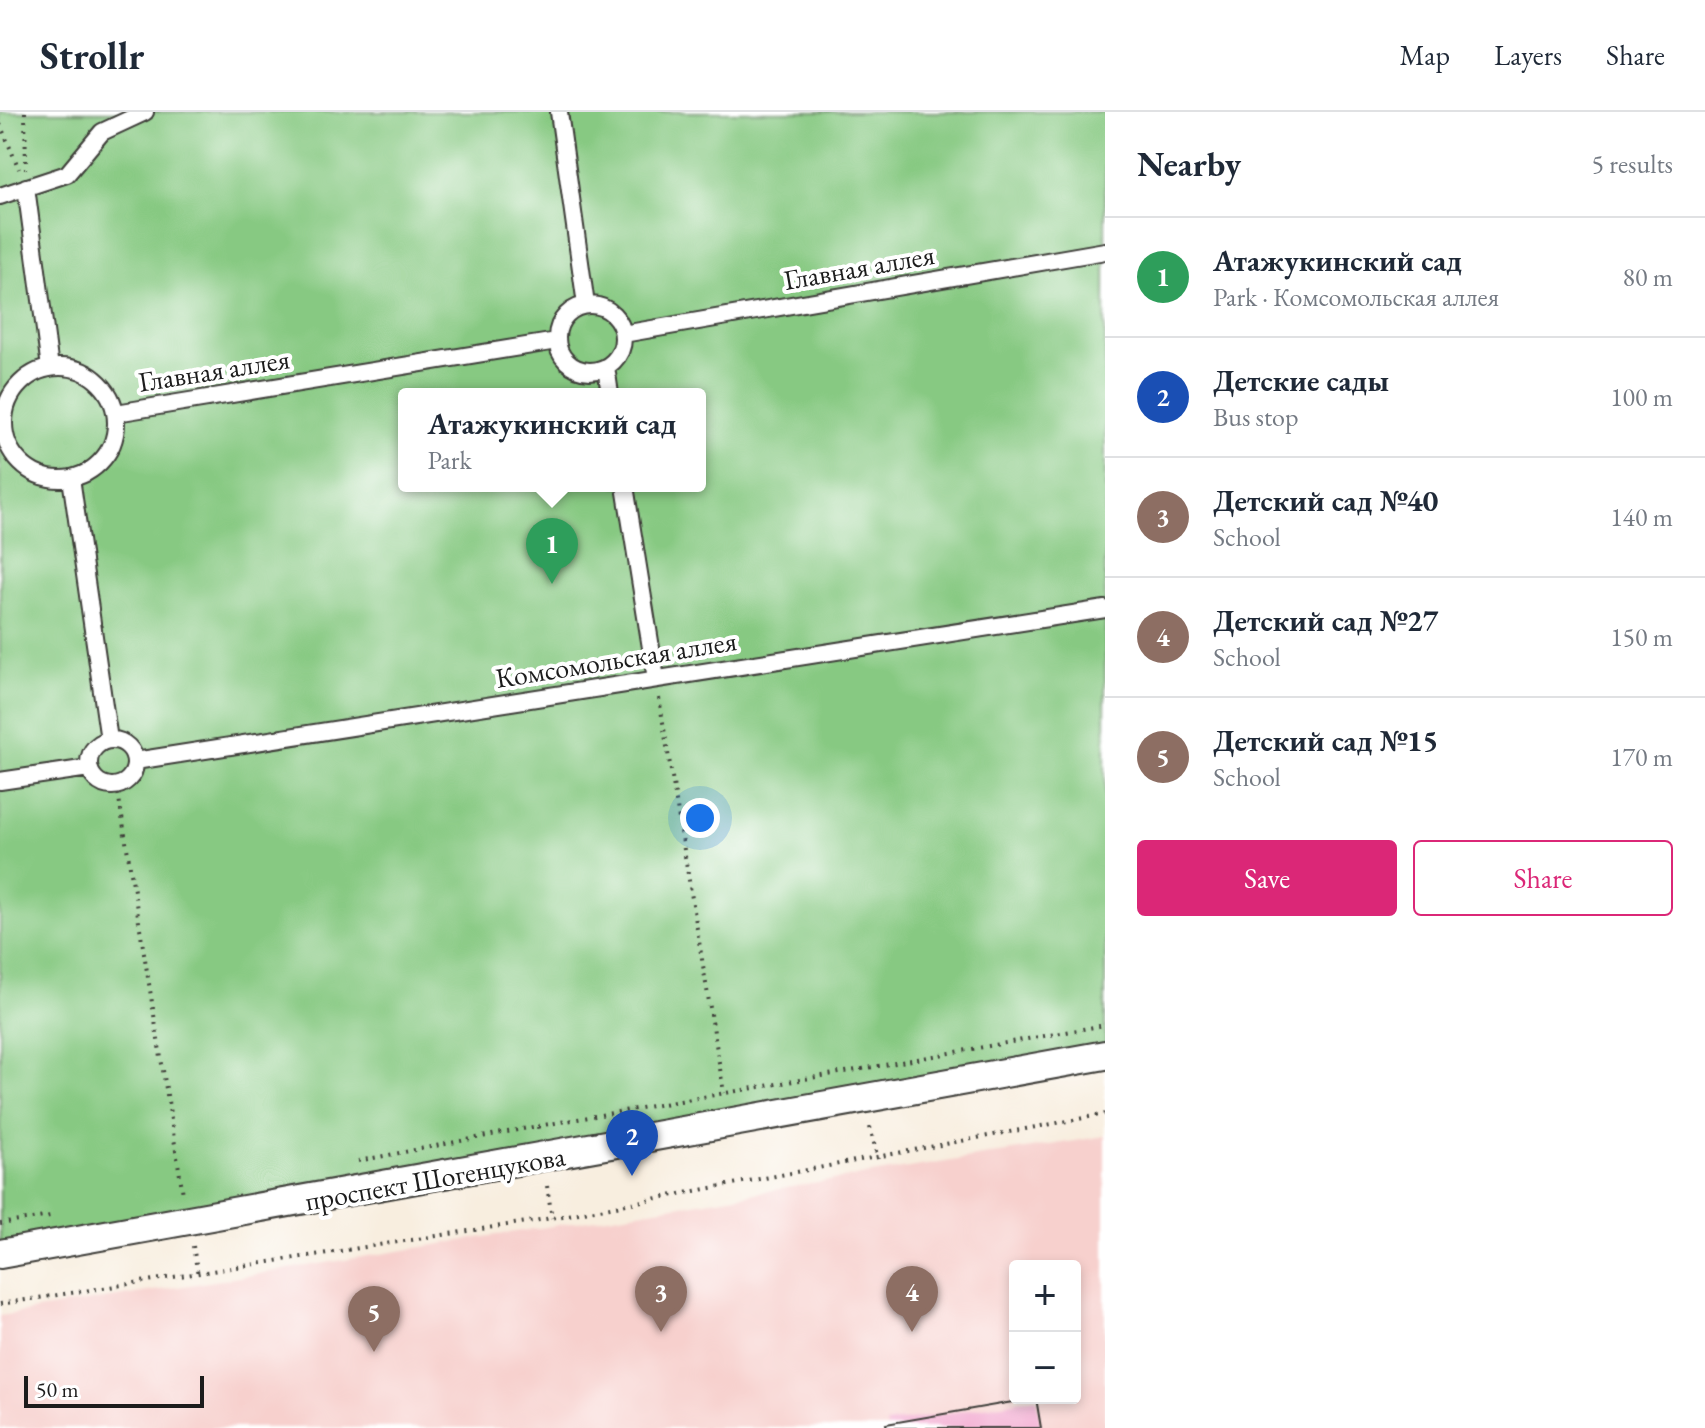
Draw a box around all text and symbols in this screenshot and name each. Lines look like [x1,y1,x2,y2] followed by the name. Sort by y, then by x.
[40,31,144,80] text: Strollr
[1400,37,1450,73] text: Map
[1494,37,1562,73] text: Layers
[1606,37,1665,73] text: Share
[1137,142,1241,186] text: Nearby
[1592,147,1673,181] text: 5 results
[781,236,937,298] street label: Главная аллея
[1213,241,1462,280] text: Атажукинский сад
[1156,260,1170,294] text: 1
[1623,260,1673,294] text: 80 m
[1213,280,1499,314] text: Park · Комсомольская аллея
[136,340,292,400] street label: Главная аллея
[1213,361,1389,400] text: Детские сады
[1156,380,1170,414] text: 2
[1610,380,1673,414] text: 100 m
[398,388,706,492] popup
[1213,400,1299,434] text: Bus stop
[427,404,677,443] text: Атажукинский сад
[427,443,472,477] text: Park
[1213,481,1438,520] text: Детский сад №40
[1156,500,1170,534] text: 3
[1610,500,1673,534] text: 140 m
[526,518,578,584] pin: 1
[1213,520,1281,554] text: School
[1213,601,1438,640] text: Детский сад №27
[1156,620,1170,654] text: 4
[1610,620,1673,654] text: 150 m
[493,622,739,696] street label: Комсомольская аллея
[1213,640,1281,674] text: School
[1213,721,1438,760] text: Детский сад №15
[1156,740,1170,774] text: 5
[1610,740,1673,774] text: 170 m
[1213,760,1281,794] text: School
[680,798,720,838] your location
[1137,840,1397,916] button: Save
[1413,840,1673,916] button: Share
[606,1110,658,1176] pin: 2
[302,1137,569,1219] street label: проспект Шогенцукова
[1009,1260,1081,1404] map controls
[1009,1260,1081,1332] button: +
[635,1266,687,1332] pin: 3
[886,1266,938,1332] pin: 4
[348,1286,400,1352] pin: 5
[1009,1332,1081,1404] button: −
[24,1372,204,1408] scale bar
[36,1375,79,1404] text: 50 m

